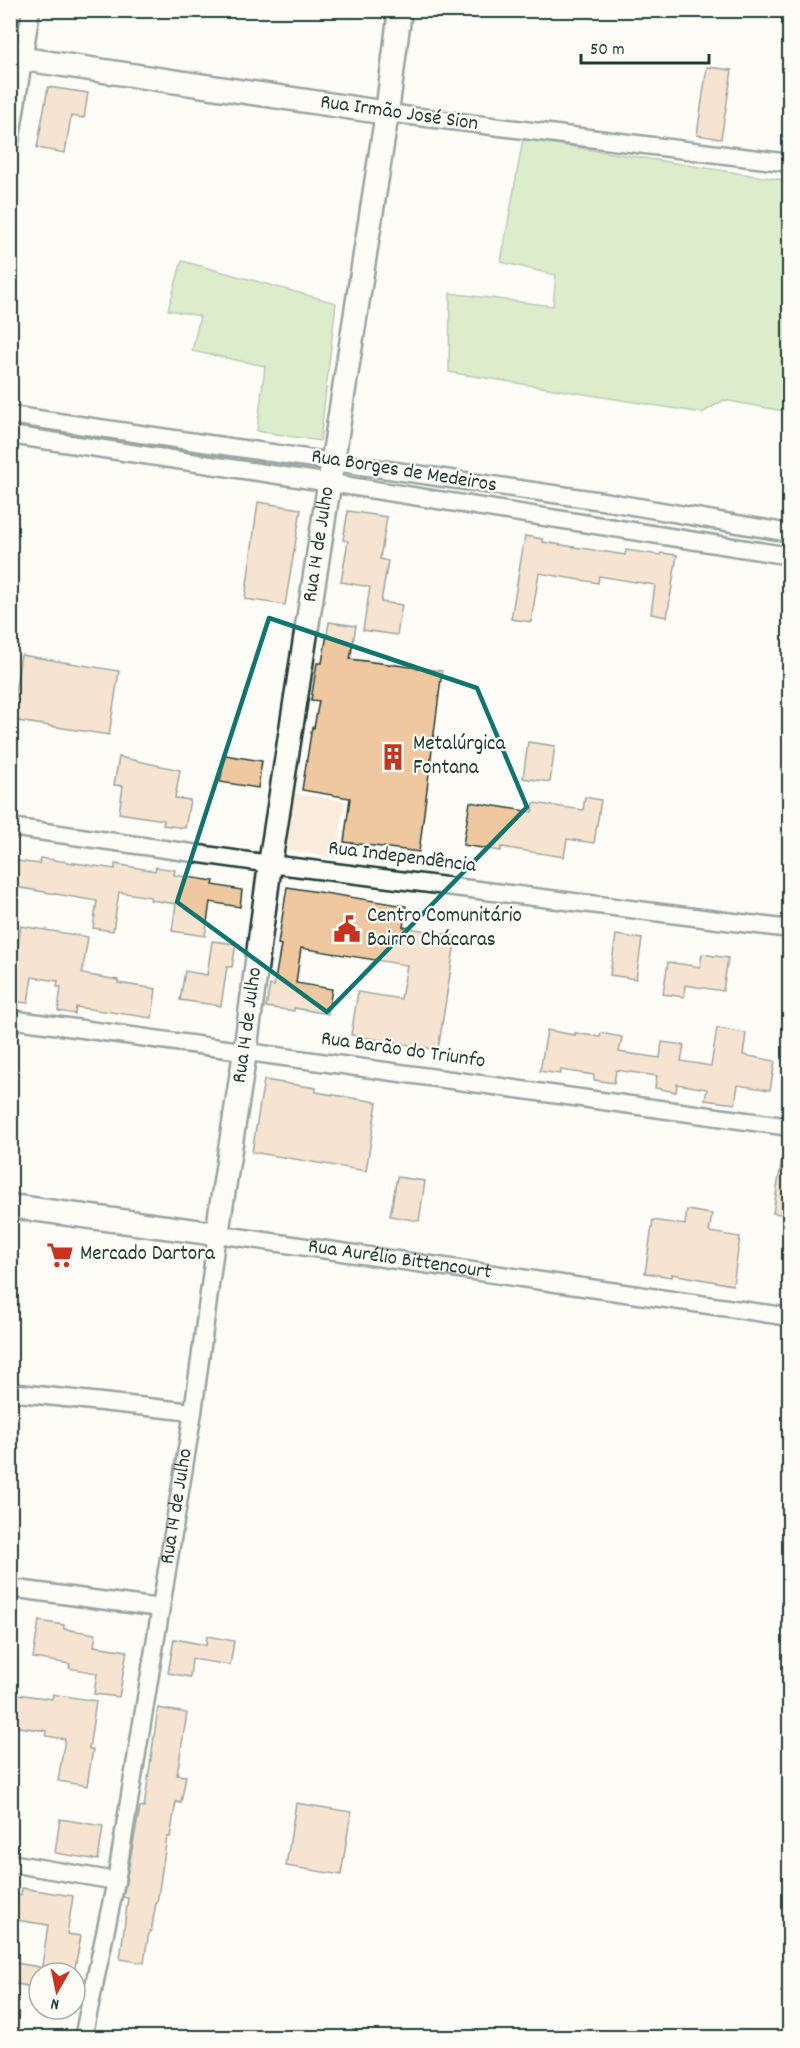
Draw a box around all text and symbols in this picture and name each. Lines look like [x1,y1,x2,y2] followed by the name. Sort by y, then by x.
[581,27,708,65] scale bar
[590,38,625,63] text: 50 m
[318,88,480,140] street label: Rua Irmão José Sion
[309,443,499,501] street label: Rua Borges de Medeiros
[296,485,344,605] street label: Rua 14 de Julho
[413,730,506,784] place label: Metalúrgica Fontana
[378,742,408,772] building icon: Metalúrgica Fontana
[326,834,479,882] street label: Rua Independência
[367,902,522,956] place label: Centro Comunitário Bairro Chácaras
[332,914,362,944] public building icon: Centro Comunitário Bairro Chácaras
[225,965,271,1085] street label: Rua 14 de Julho
[319,1025,487,1077] street label: Rua Barão do Triunfo
[306,1232,494,1289] street label: Rua Aurélio Bittencourt
[45,1240,75,1270] supermarket icon: Mercado Dartora
[80,1240,216,1270] place label: Mercado Dartora
[153,1446,202,1566] street label: Rua 14 de Julho
[27,1961,87,2021] north arrow
[49,1991,61,2015] text: N

